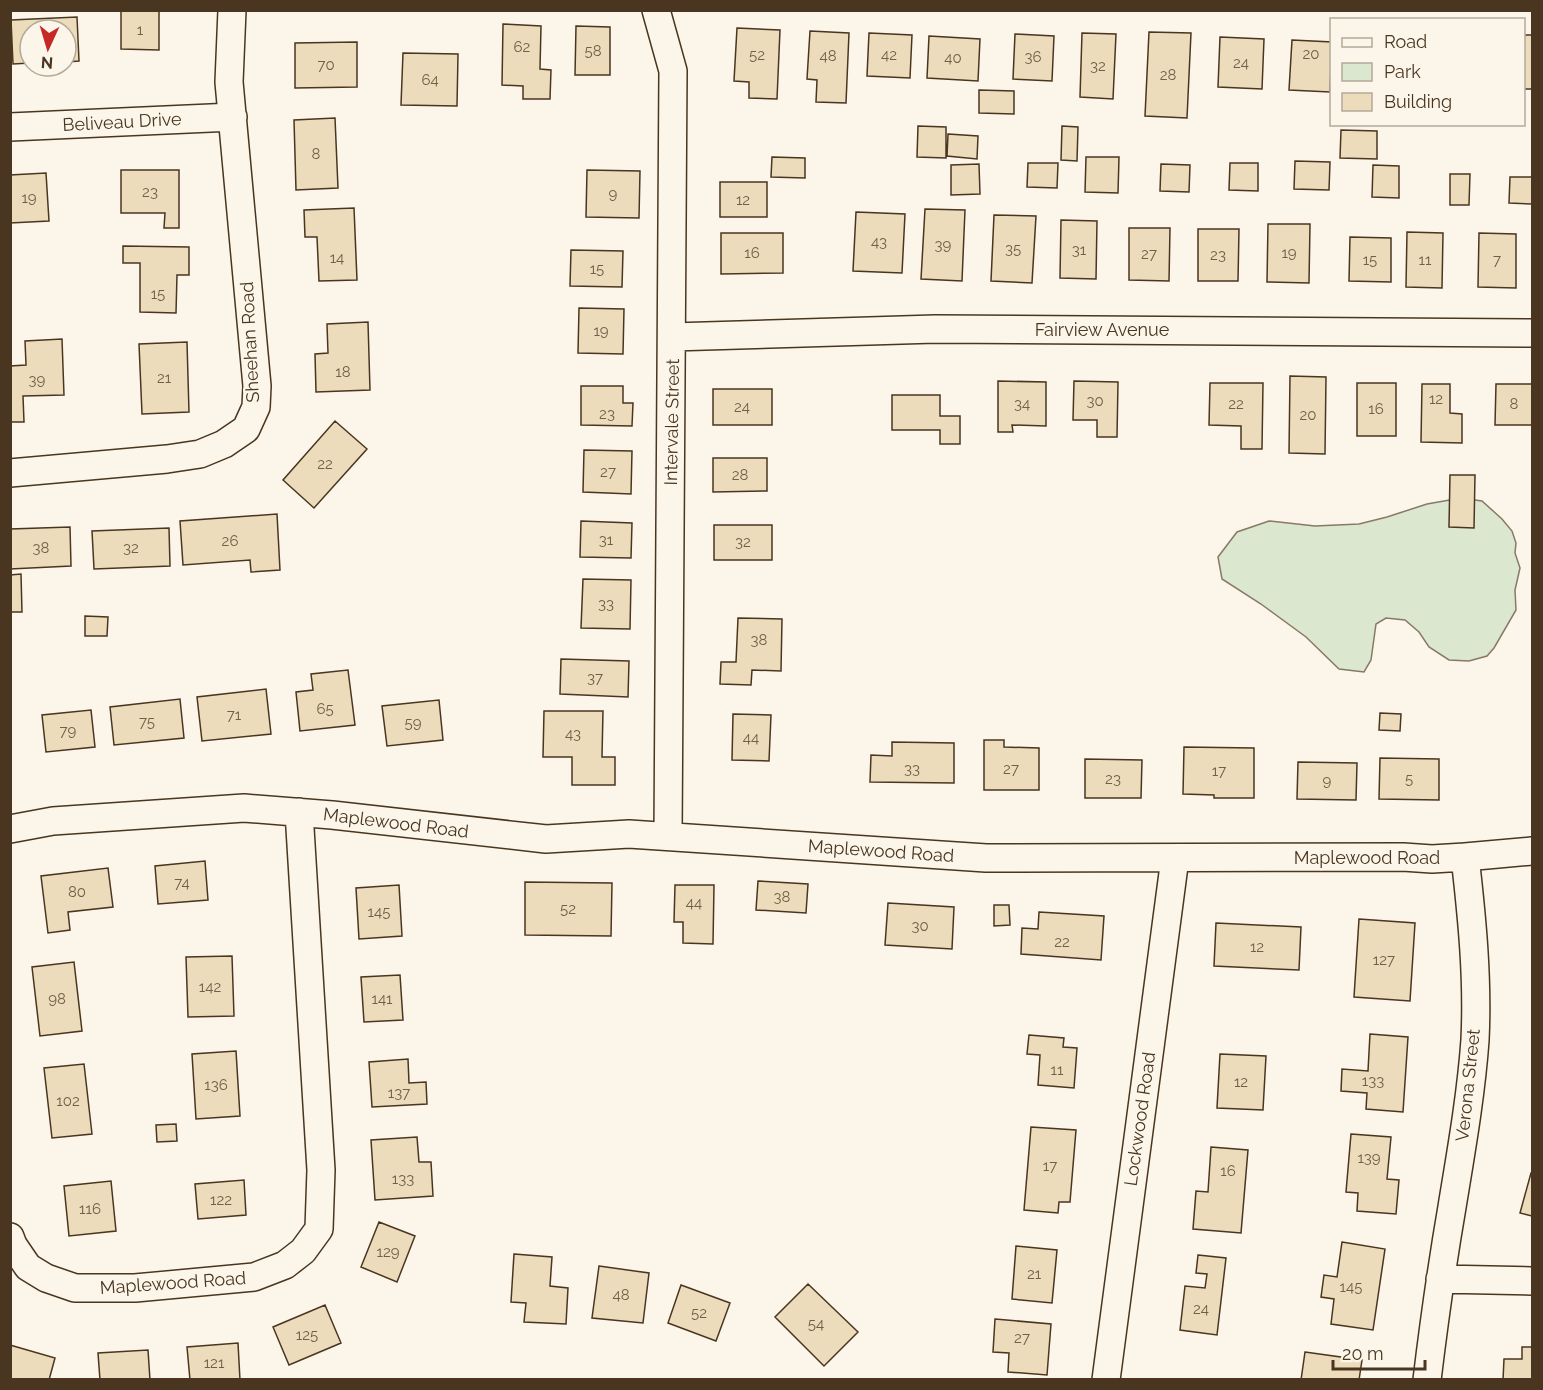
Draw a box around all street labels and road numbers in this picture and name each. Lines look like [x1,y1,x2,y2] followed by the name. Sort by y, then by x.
[62,108,182,135] street label: Beliveau Drive
[236,281,263,403] street label: Sheehan Road
[1035,319,1170,340] street label: Fairview Avenue
[660,358,683,486] street label: Intervale Street
[322,803,470,842] street label: Maplewood Road
[807,835,955,866] street label: Maplewood Road
[1294,847,1440,868] street label: Maplewood Road
[1451,1028,1484,1142] street label: Verona Street
[1120,1051,1159,1187] street label: Lockwood Road
[99,1267,247,1298] street label: Maplewood Road

